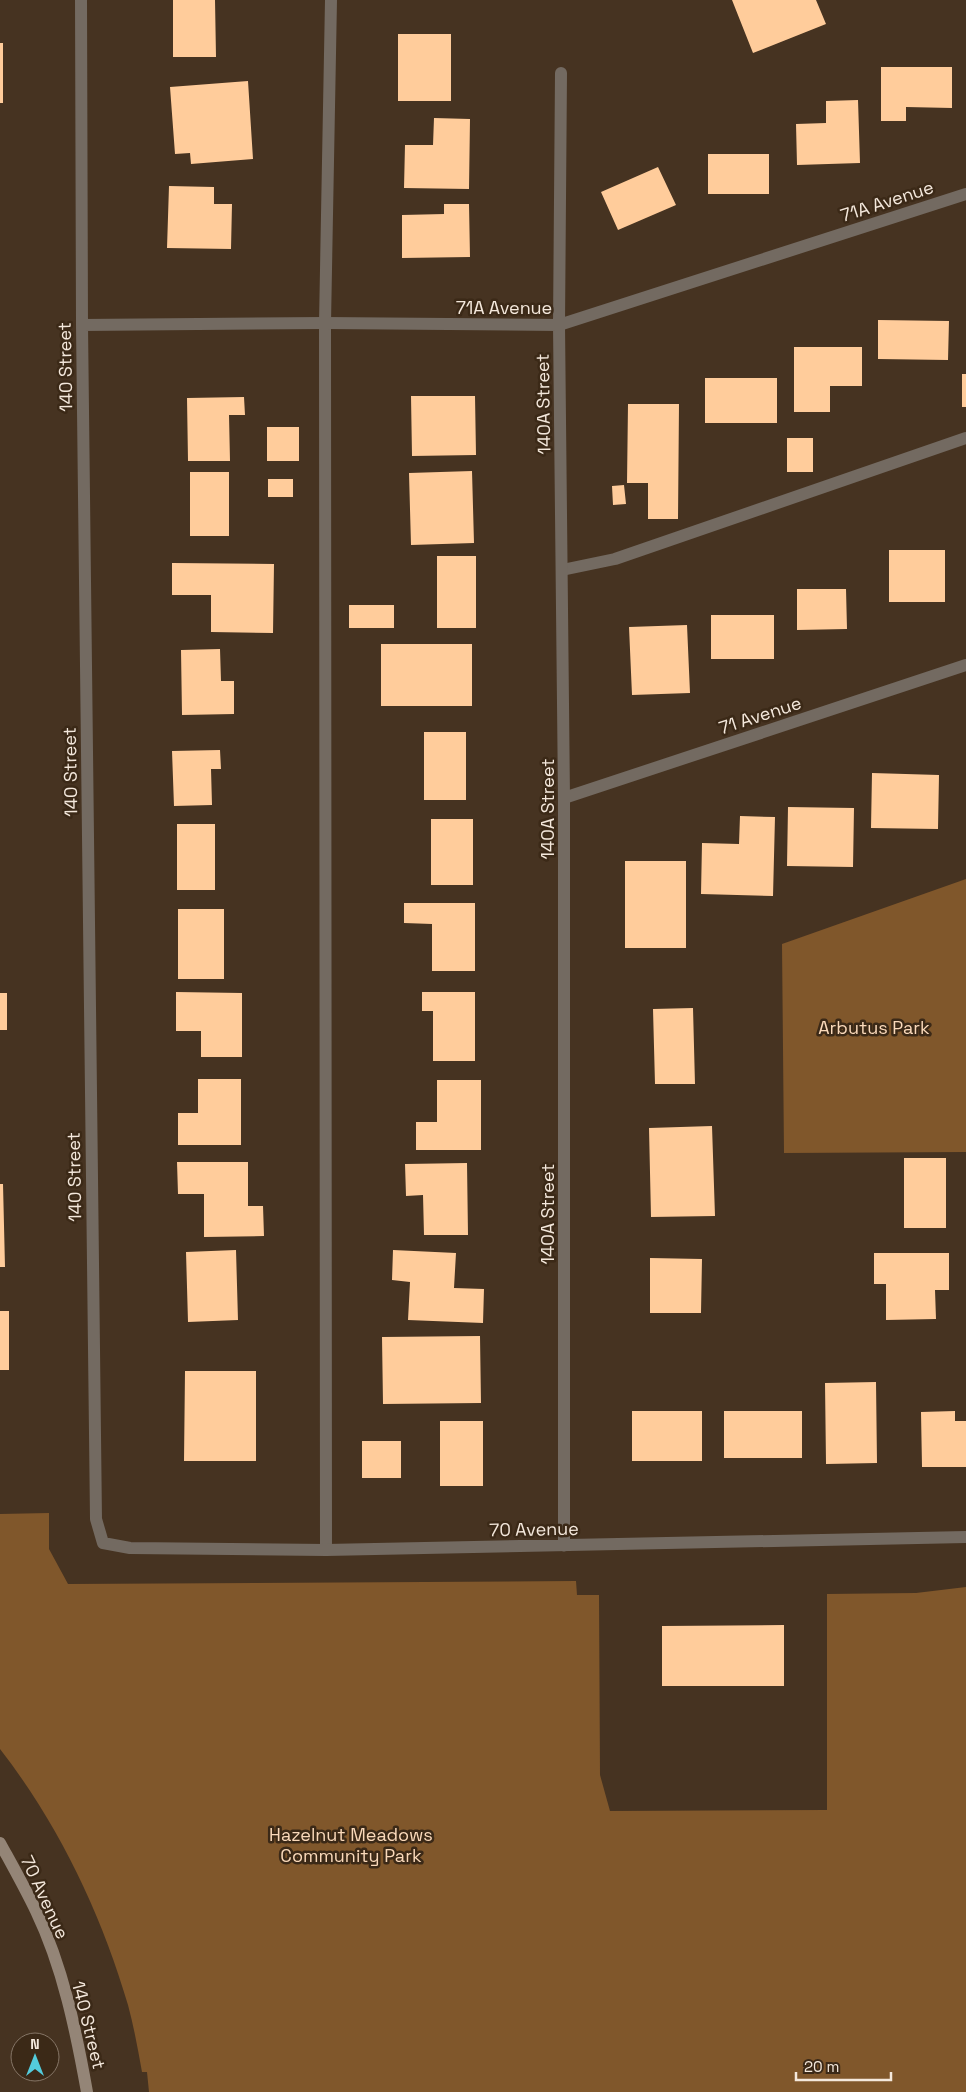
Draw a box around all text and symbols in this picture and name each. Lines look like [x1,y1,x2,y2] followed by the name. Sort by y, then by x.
[838,175,936,227] street label: 71A Avenue
[456,296,552,319] street label: 71A Avenue
[53,322,77,412] street label: 140 Street
[531,353,555,455] street label: 140A Street
[716,691,804,739] street label: 71 Avenue
[58,727,82,817] street label: 140 Street
[536,758,559,860] street label: 140A Street
[818,1016,930,1039] park label: Arbutus Park
[62,1132,86,1222] street label: 140 Street
[536,1163,559,1265] street label: 140A Street
[489,1517,579,1541] street label: 70 Avenue
[269,1823,433,1867] park label: Hazelnut Meadows Community Park
[16,1852,74,1942] street label: 70 Avenue
[67,1979,111,2071] street label: 140 Street
[10,2032,60,2082] north arrow
[30,2035,40,2053] text: N
[796,2050,891,2082] scale bar
[804,2057,839,2076] text: 20 m

